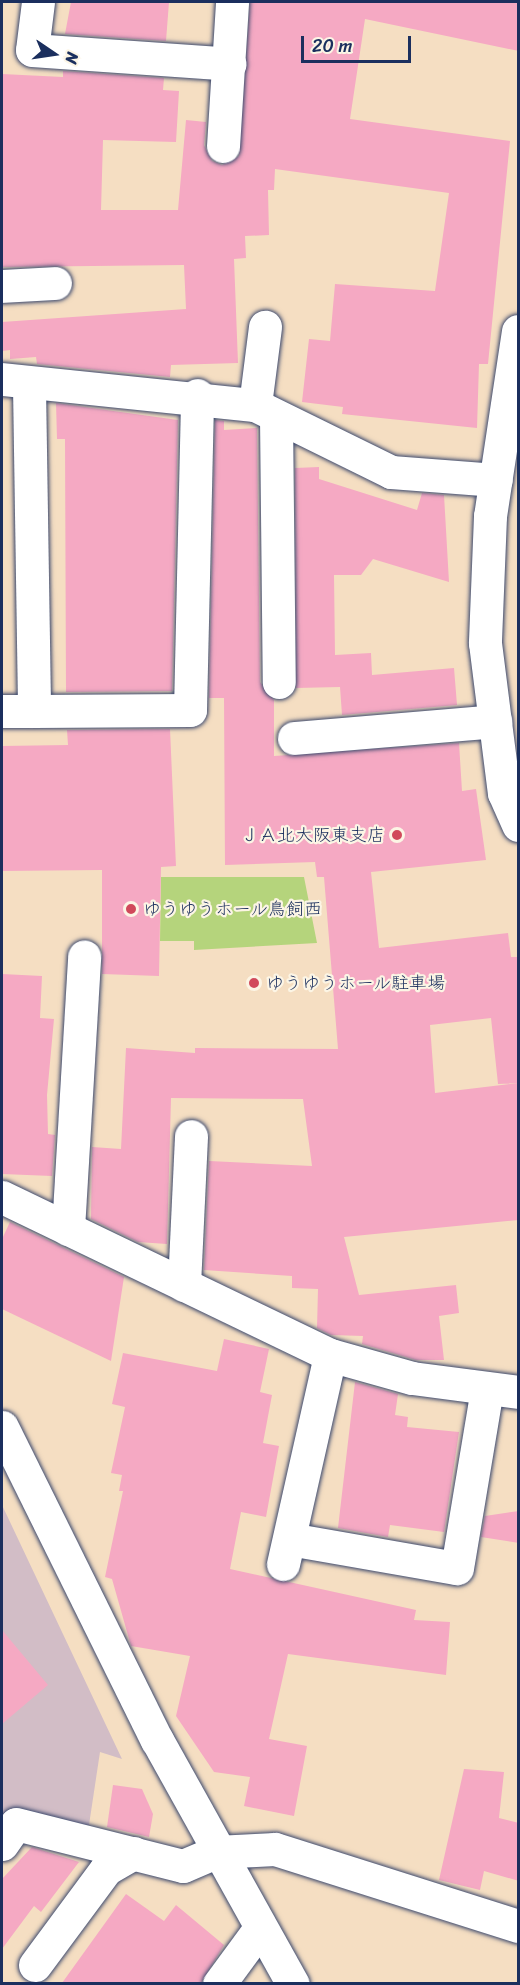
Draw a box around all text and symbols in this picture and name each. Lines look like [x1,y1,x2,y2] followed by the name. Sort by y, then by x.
[24,24,84,84] north arrow
[304,24,414,62] scale bar
[312,30,352,62] text: 20 m
[57,49,87,67] text: N
[241,824,385,846] place label: ＪＡ北大阪東支店
[390,828,404,842] marker: ＪＡ北大阪東支店
[143,898,323,920] place label: ゆうゆうホール鳥飼西
[124,902,138,916] marker: ゆうゆうホール鳥飼西
[266,972,446,994] place label: ゆうゆうホール駐車場
[247,976,261,990] marker: ゆうゆうホール駐車場

